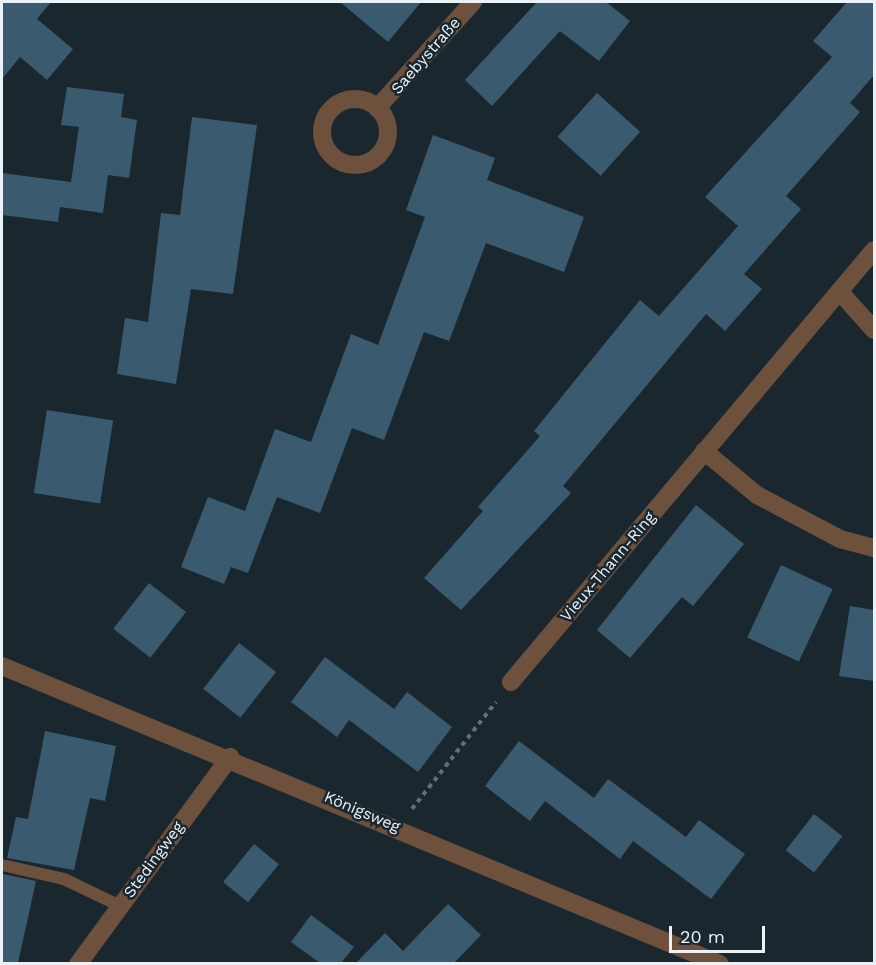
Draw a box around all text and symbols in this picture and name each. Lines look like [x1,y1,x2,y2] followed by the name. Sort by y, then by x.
[387,14,465,98] street label: Saebystraße
[556,508,660,626] street label: Vieux-Thann-Ring
[321,787,403,837] street label: Königsweg
[120,818,188,902] street label: Stedingweg
[672,914,768,952] scale bar
[680,926,725,947] text: 20 m

